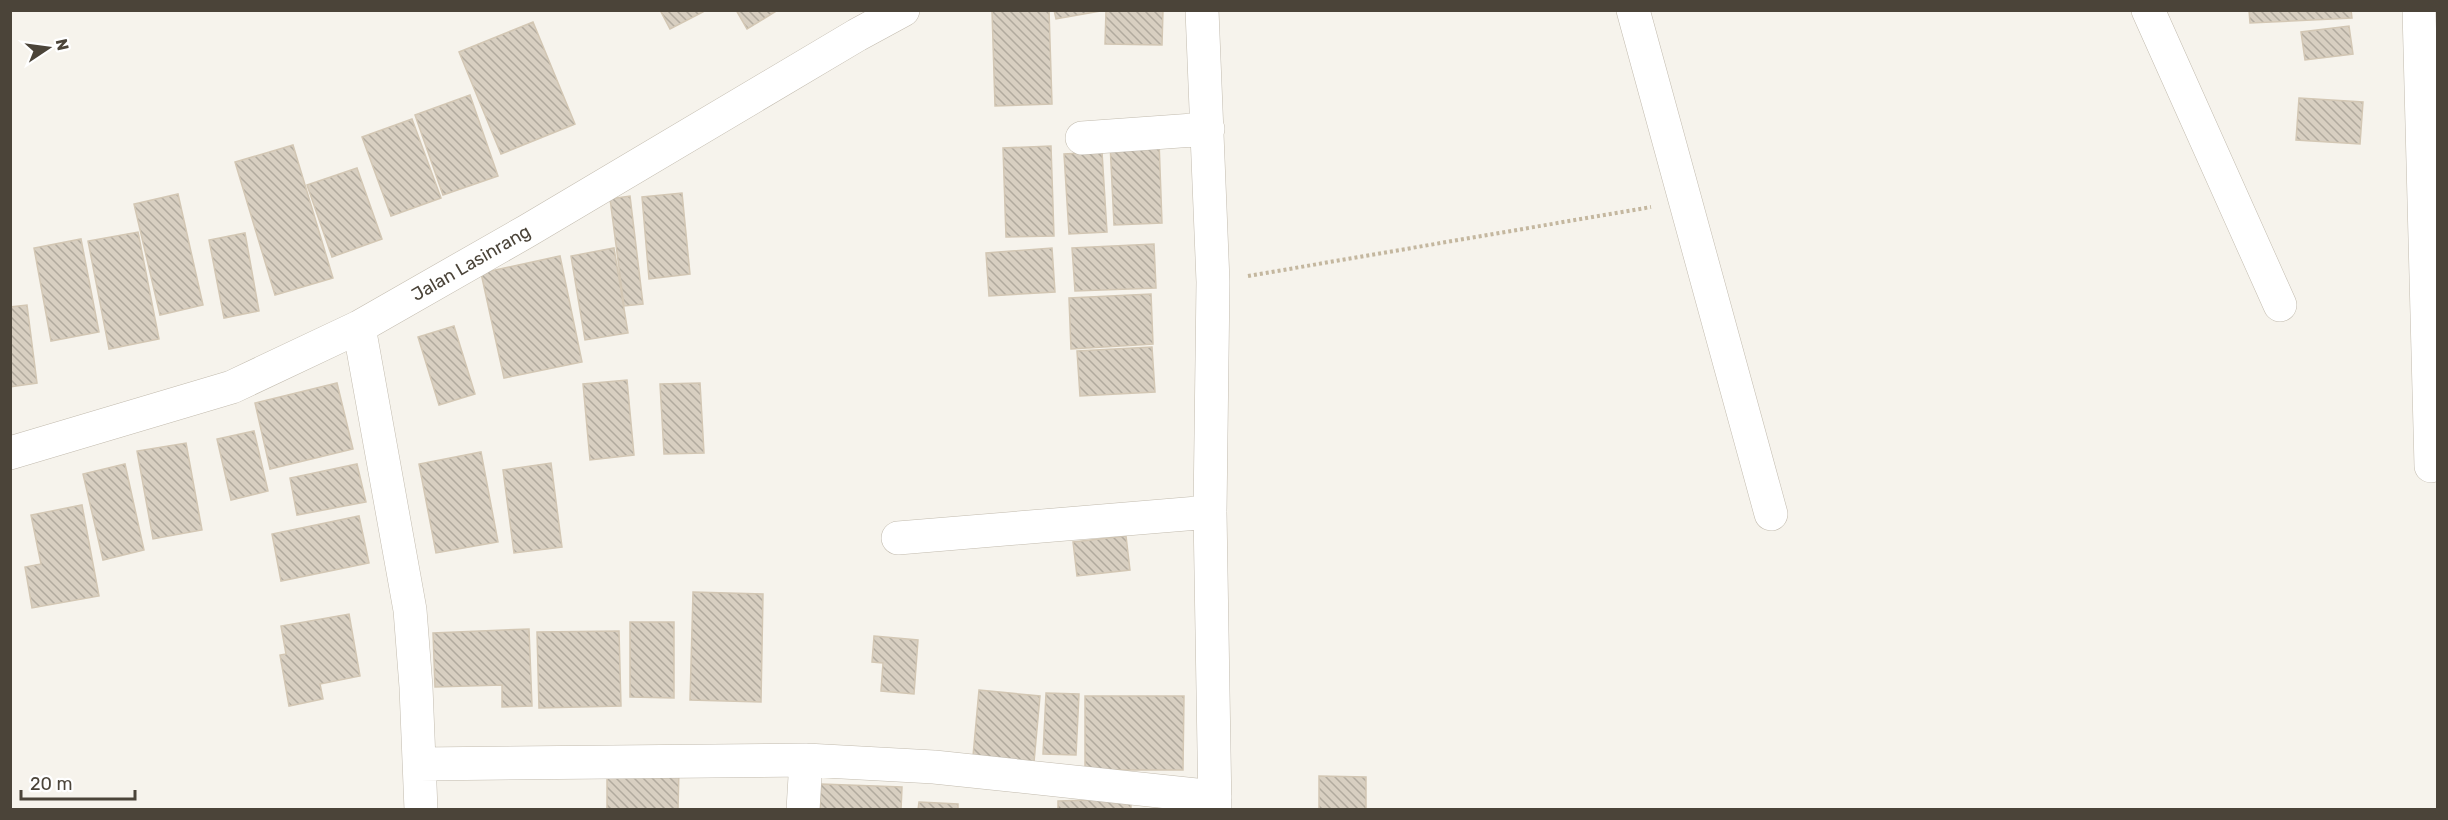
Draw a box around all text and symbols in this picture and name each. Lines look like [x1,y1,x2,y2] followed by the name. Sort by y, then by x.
[18,18,78,78] north arrow
[52,37,73,52] text: N
[408,220,534,306] street label: Jalan Lasinrang
[21,763,135,801] scale bar
[30,773,72,795] text: 20 m

